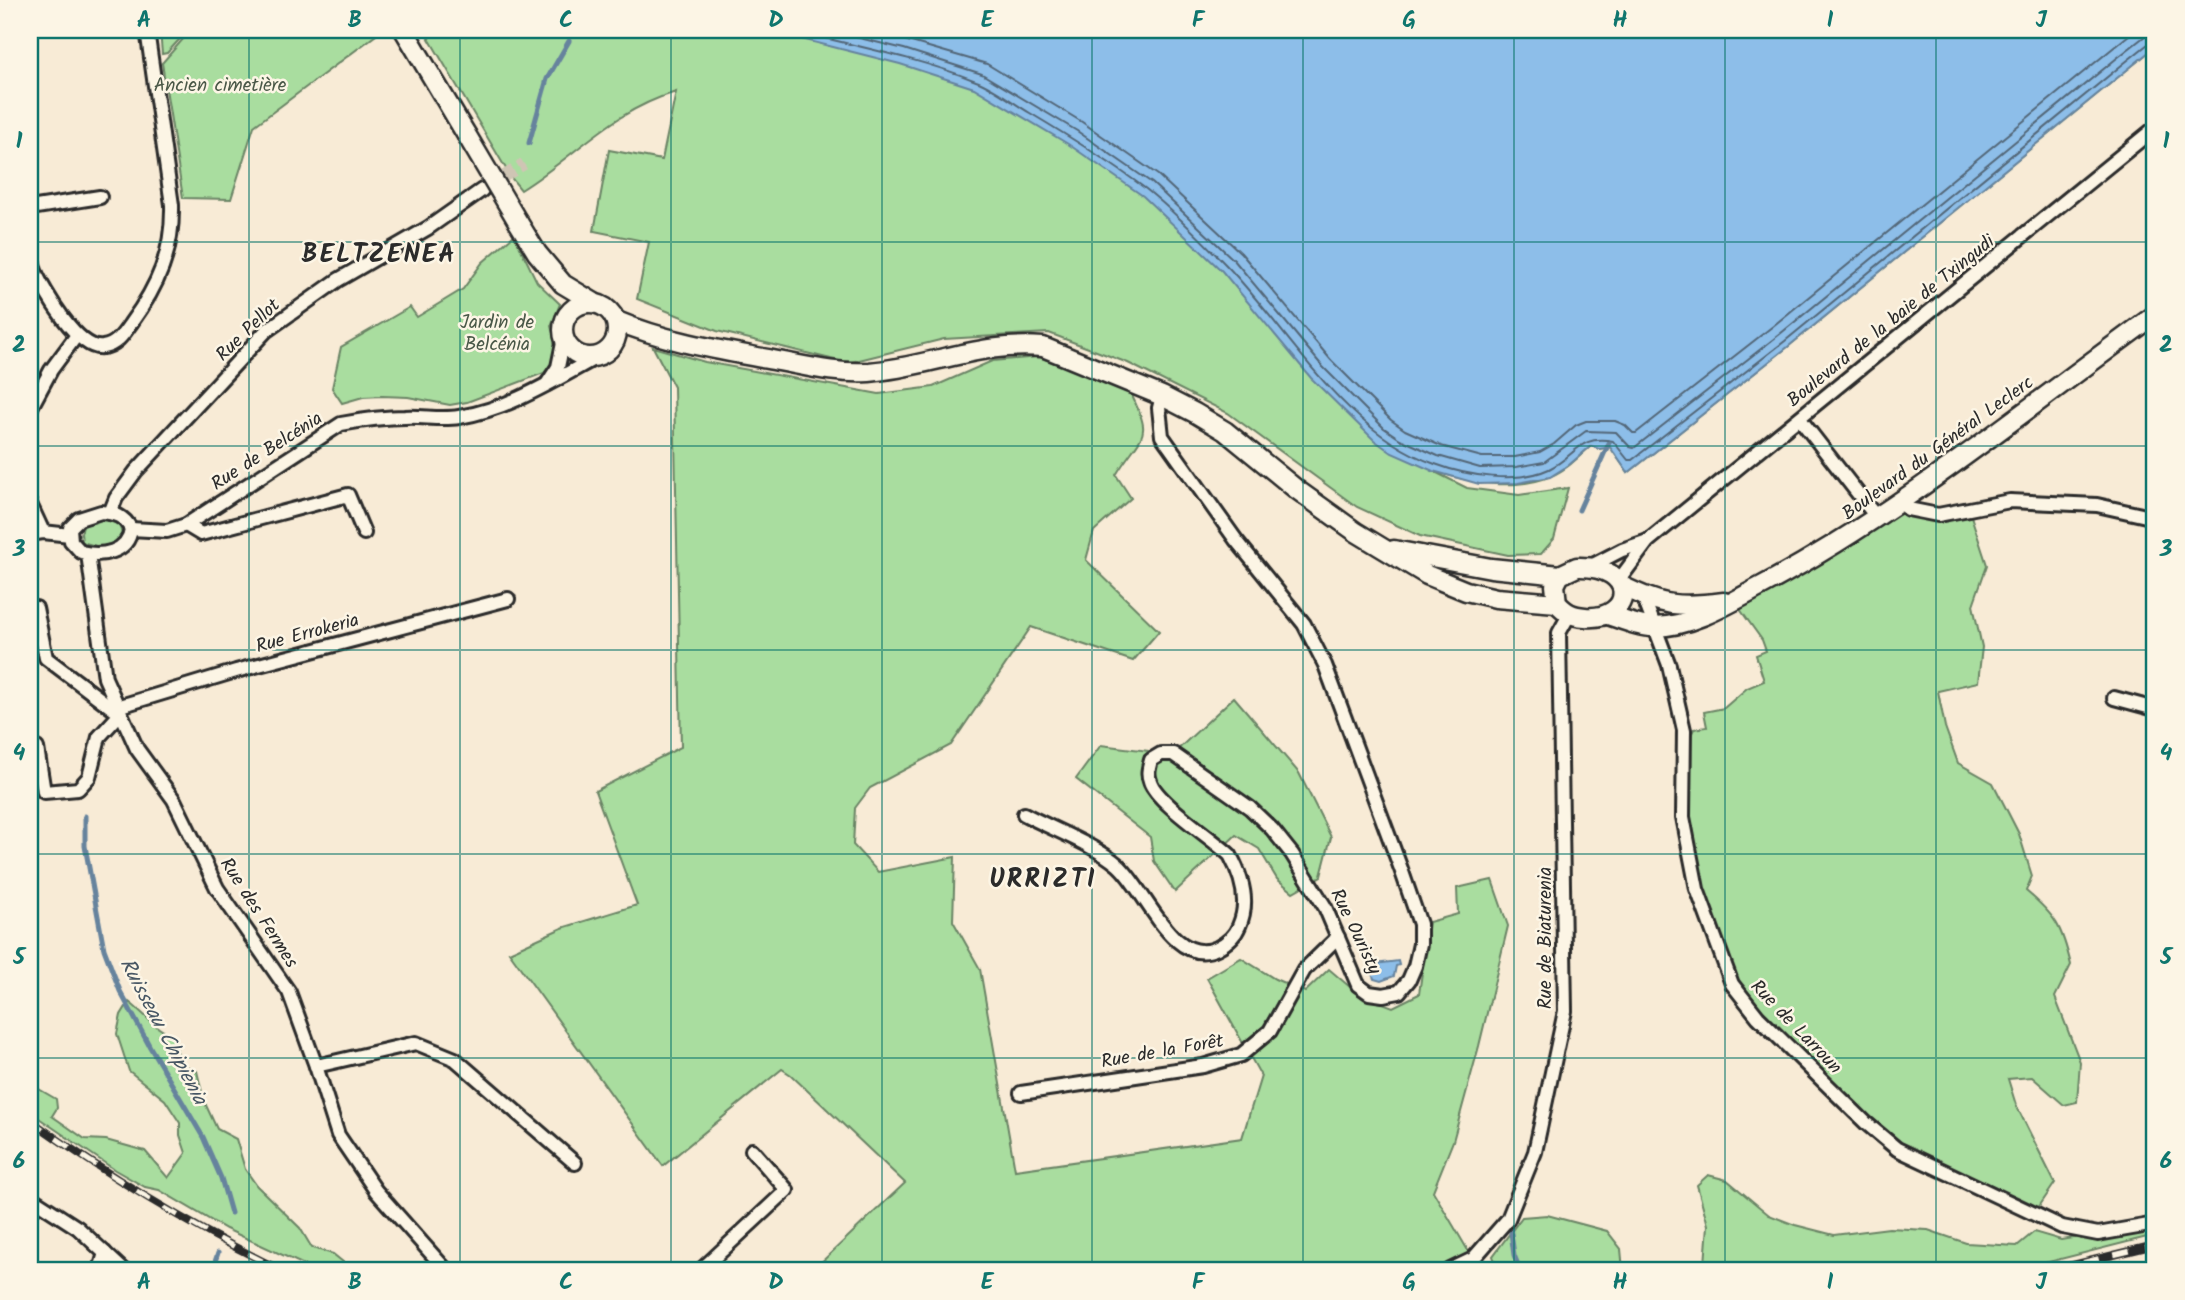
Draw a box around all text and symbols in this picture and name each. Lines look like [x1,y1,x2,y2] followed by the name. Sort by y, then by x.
[137,3,151,39] text: A
[348,3,362,39] text: B
[559,3,573,39] text: C
[768,3,784,39] text: D
[981,3,995,39] text: E
[1192,3,1206,39] text: F
[1402,3,1416,39] text: G
[1613,3,1628,39] text: H
[1826,3,1834,39] text: I
[2035,3,2047,39] text: J
[154,71,287,101] park label: Ancien cimetière
[16,124,23,160] text: 1
[2163,124,2170,160] text: 1
[1781,227,2003,415] street label: Boulevard de la baie de Txingudi
[301,234,457,276] district label: BELTZENEA
[209,291,288,369] street label: Rue Pellot
[460,308,534,360] park label: Jardin de Belcénia
[12,328,26,364] text: 2
[2159,328,2173,364] text: 2
[1836,369,2040,529] street label: Boulevard du Général Leclerc
[205,404,329,499] street label: Rue de Belcénia
[12,532,26,568] text: 3
[2159,532,2173,568] text: 3
[252,606,363,662] street label: Rue Errokeria
[13,736,26,772] text: 4
[2160,736,2173,772] text: 4
[211,852,305,974] street label: Rue des Fermes
[989,859,1097,901] district label: URRIZTI
[1531,867,1561,1009] street label: Rue de Biaturenia
[1321,884,1389,981] street label: Rue Ouristy
[12,940,27,976] text: 5
[2159,940,2174,976] text: 5
[110,952,216,1112] water label: Ruisseau Chipienia
[1742,973,1849,1082] street label: Rue de Larroun
[1099,1026,1227,1077] street label: Rue de la Forêt
[13,1144,25,1180] text: 6
[2160,1144,2172,1180] text: 6
[137,1265,151,1300] text: A
[348,1265,362,1300] text: B
[559,1265,573,1300] text: C
[768,1265,784,1300] text: D
[981,1265,995,1300] text: E
[1192,1265,1206,1300] text: F
[1402,1265,1416,1300] text: G
[1613,1265,1628,1300] text: H
[1826,1265,1834,1300] text: I
[2035,1265,2047,1300] text: J

